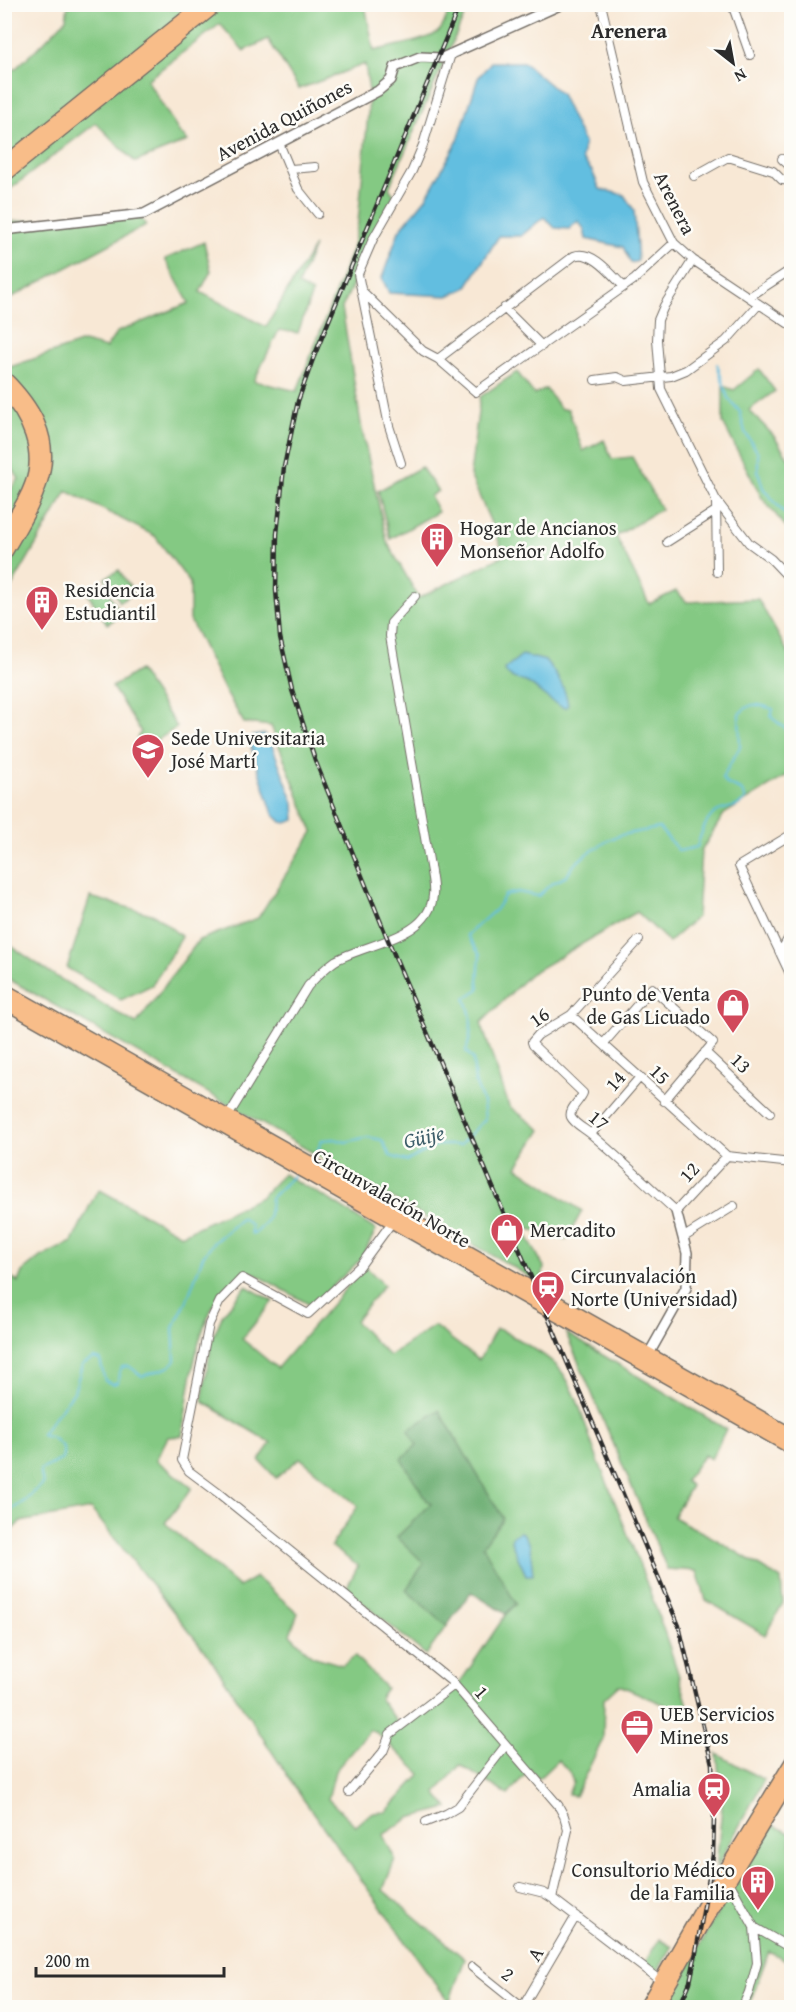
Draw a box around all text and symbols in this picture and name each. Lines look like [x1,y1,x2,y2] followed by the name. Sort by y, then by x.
[591,15,667,46] district label: Arenera
[703,33,763,93] north arrow
[730,63,751,89] text: N
[211,72,357,168] street label: Avenida Quiñones
[647,166,704,240] street label: Arenera
[460,513,617,565] place label: Hogar de Ancianos Monseñor Adolfo
[419,521,455,568] building icon: Hogar de Ancianos Monseñor Adolfo
[65,575,157,627] place label: Residencia Estudiantil
[24,584,60,631] building icon: Residencia Estudiantil
[168,723,326,775] place label: Sede Universitaria José Martí
[130,732,166,779] school or university icon: Sede Universitaria José Martí
[582,979,711,1031] place label: Punto de Venta de Gas Licuado
[715,987,751,1034] shop icon: Punto de Venta de Gas Licuado
[523,999,555,1034] street label: 16
[724,1046,758,1080] street label: 13
[643,1057,677,1091] street label: 15
[597,1064,632,1097] street label: 14
[583,1102,616,1137] street label: 17
[400,1117,447,1156] water label: Güije
[308,1141,476,1255] street label: Circunvalación Norte
[671,1155,706,1189] street label: 12
[489,1212,525,1259] shop icon: Mercadito
[530,1215,616,1244] place label: Mercadito
[571,1261,738,1313] place label: Circunvalación Norte (Universidad)
[530,1269,566,1316] station icon: Circunvalación Norte (Universidad)
[468,1679,496,1705] street label: 1
[660,1699,775,1751] place label: UEB Servicios Mineros
[619,1708,655,1755] office icon: UEB Servicios Mineros
[696,1771,732,1818] station icon: Amalia
[632,1774,692,1803] place label: Amalia
[571,1855,736,1907] place label: Consultorio Médico de la Familia
[740,1864,776,1911] building icon: Consultorio Médico de la Familia
[36,1940,224,1978] scale bar
[519,1941,550,1966] street label: A
[45,1947,90,1974] text: 200 m
[496,1959,521,1988] street label: 2

